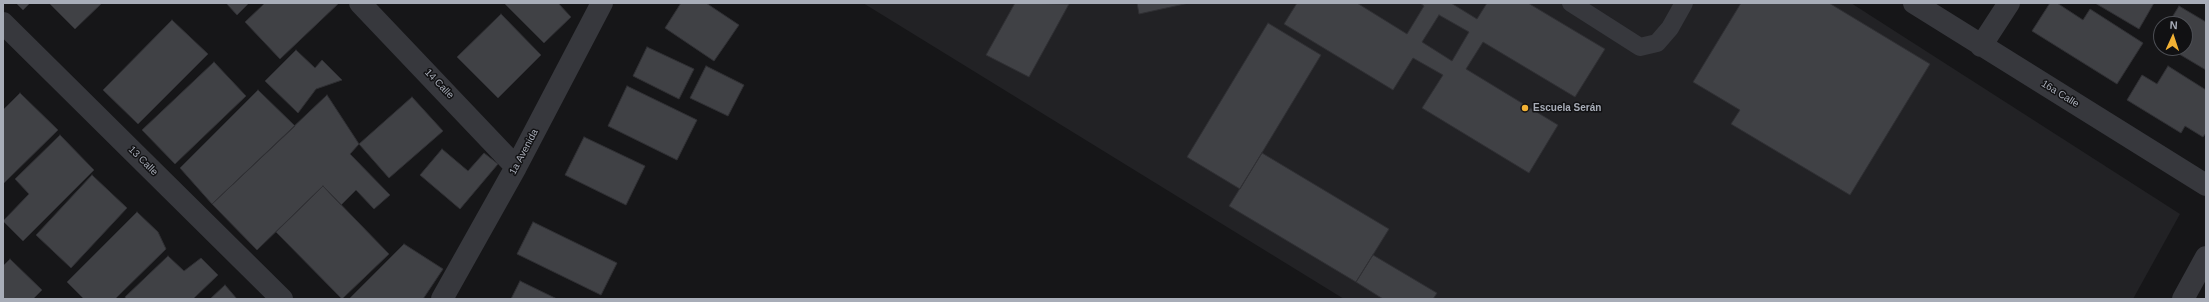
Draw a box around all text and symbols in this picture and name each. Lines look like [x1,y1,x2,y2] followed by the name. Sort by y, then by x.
[2153,16,2193,56] north arrow
[2169,19,2178,31] text: N
[422,67,456,101] street label: 14 Calle
[2039,78,2081,110] street label: 16a Calle
[1533,102,1601,114] place label: Escuela Serán
[1520,103,1530,113] marker: Escuela Serán
[507,127,541,177] street label: 1a Avenida
[126,144,160,178] street label: 13 Calle

